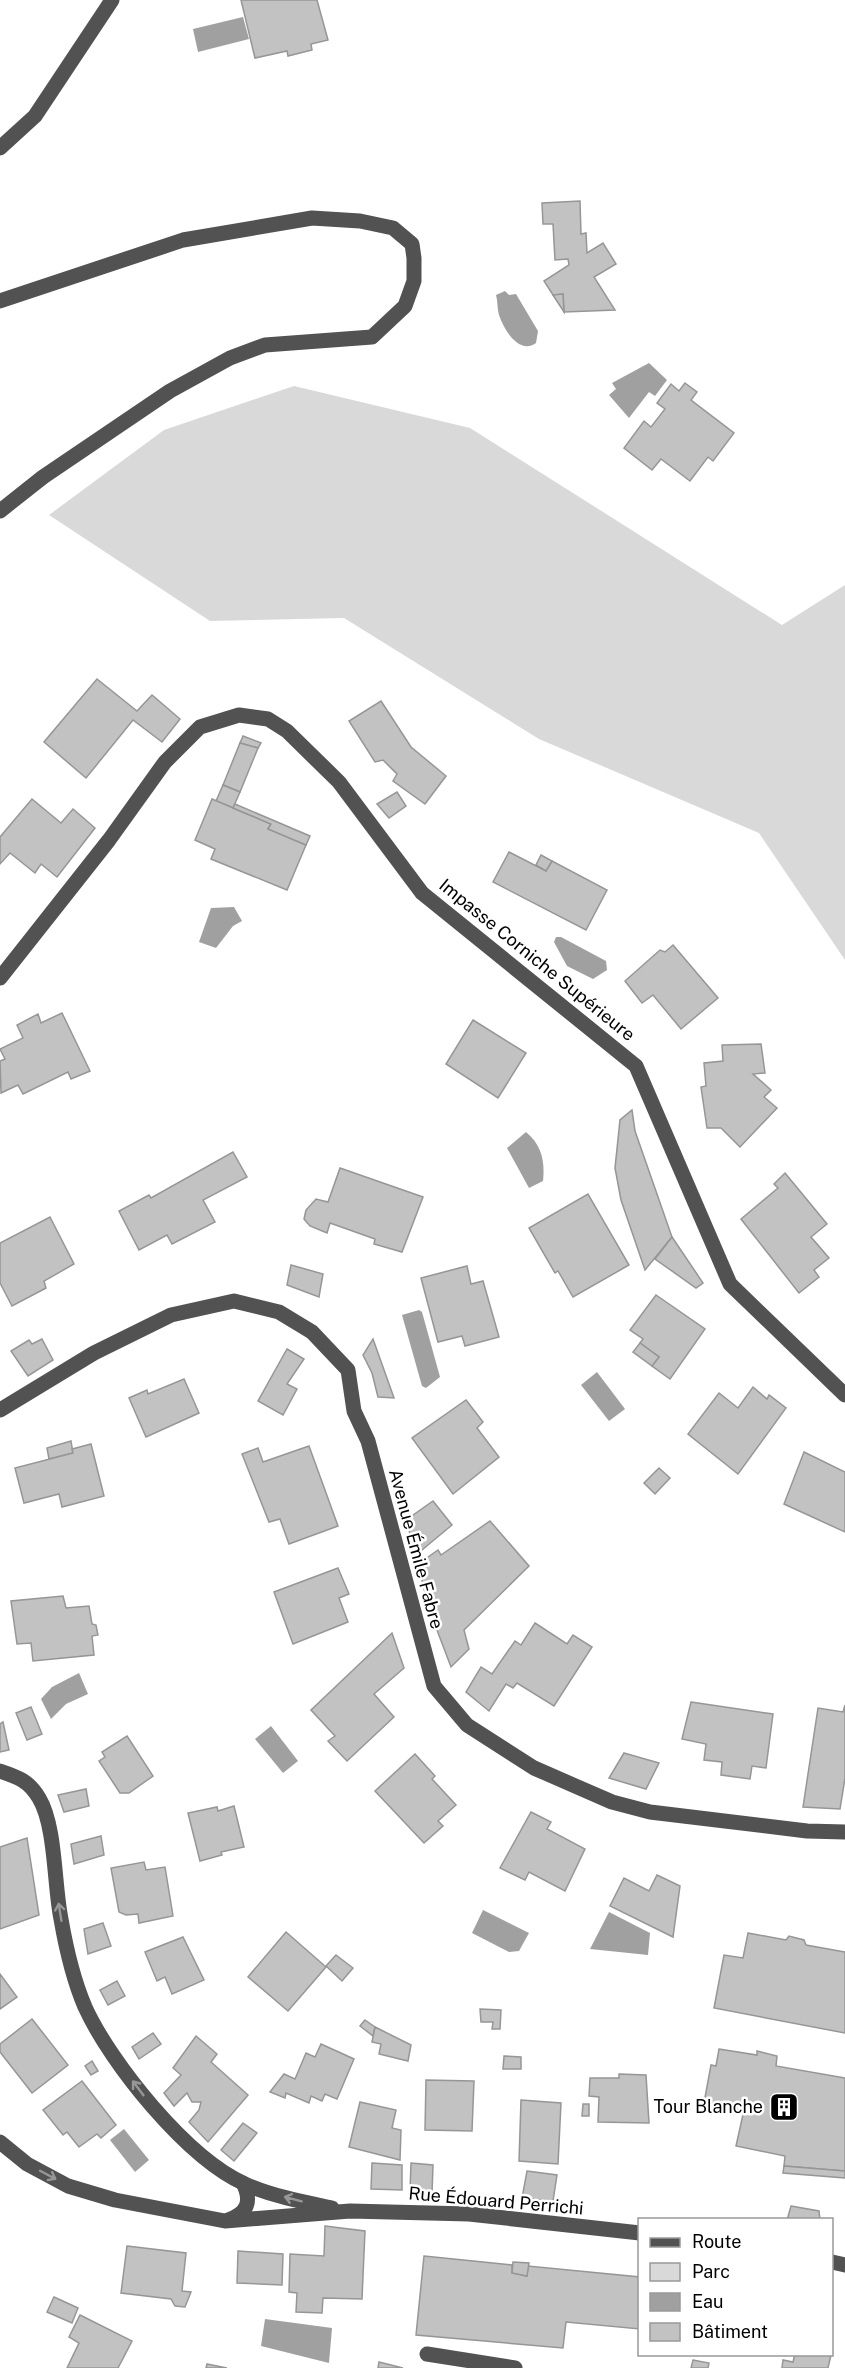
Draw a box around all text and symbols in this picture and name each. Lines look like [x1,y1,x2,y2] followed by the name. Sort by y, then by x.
[435,874,639,1045] street label: Impasse Corniche Supérieure
[385,1466,449,1631] street label: Avenue Émile Fabre
[54,1903,65,1923] one-way arrow
[132,2080,145,2096] one-way arrow
[768,2091,800,2123] building icon: Tour Blanche
[653,2096,763,2117] place label: Tour Blanche
[39,2169,56,2181] one-way arrow
[408,2181,585,2219] street label: Rue Édouard Perrichi
[284,2193,303,2205] one-way arrow
[638,2218,833,2356] legend
[692,2231,741,2252] text: Route
[692,2261,730,2282] text: Parc
[692,2291,723,2312] text: Eau
[692,2321,768,2342] text: Bâtiment

